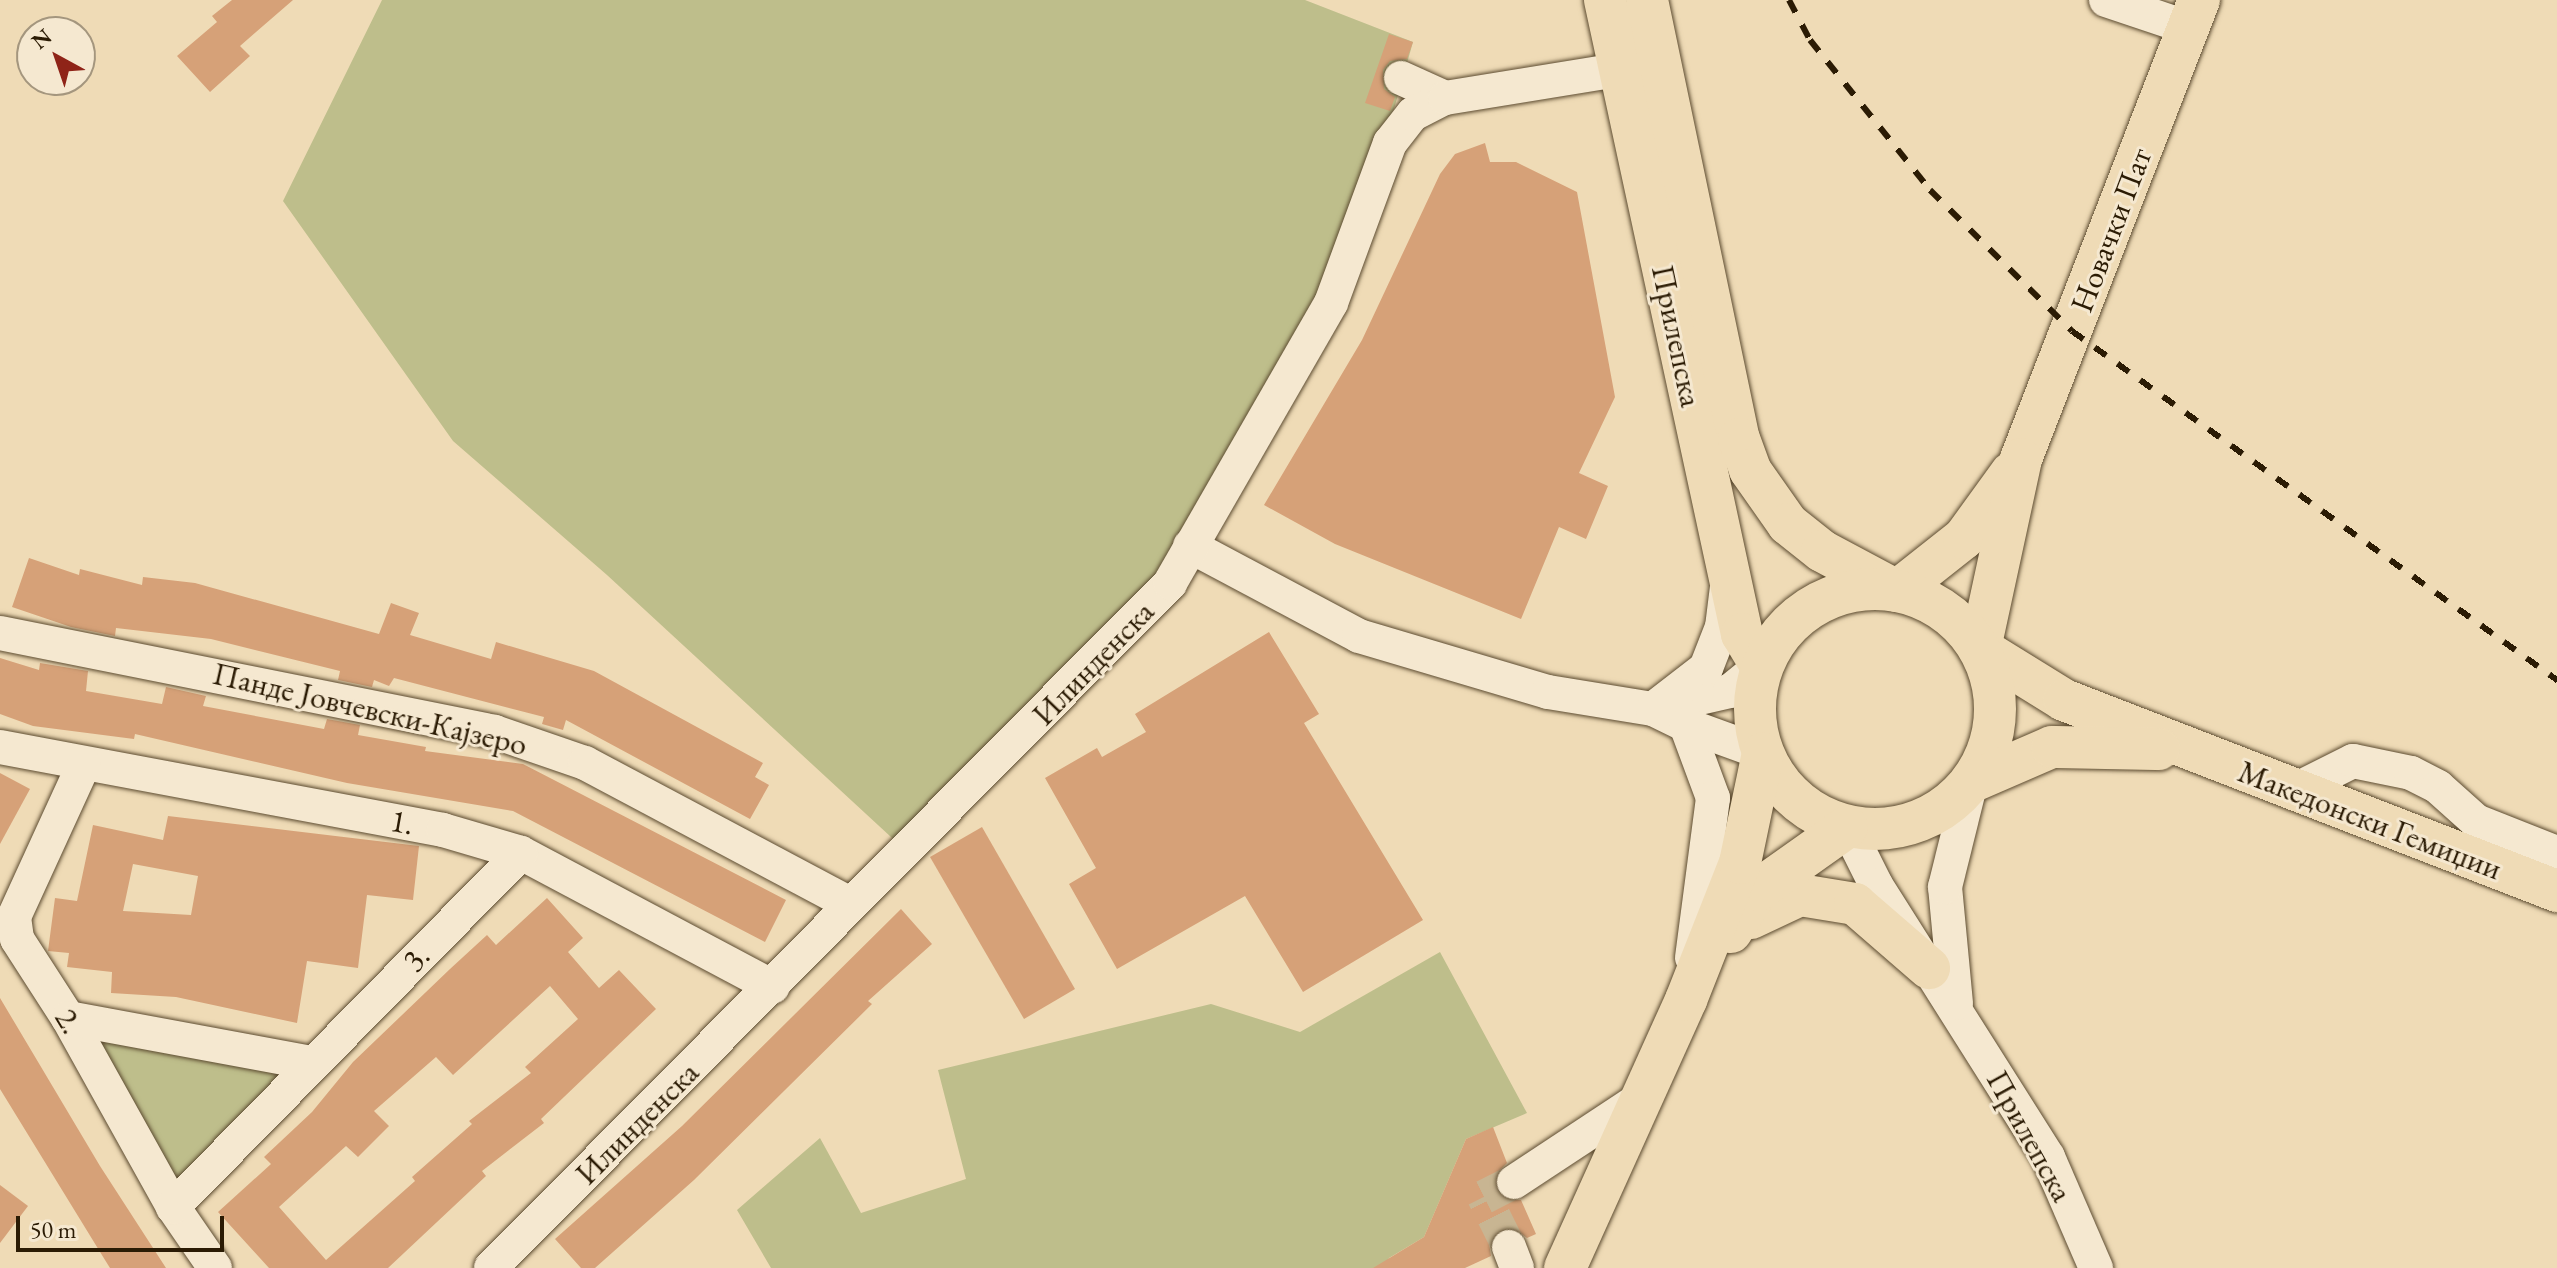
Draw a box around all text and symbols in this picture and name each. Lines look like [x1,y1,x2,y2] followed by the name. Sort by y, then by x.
[16,16,96,96] north arrow
[25,22,58,56] text: N
[2062,142,2160,318] street label: Новачки Пат
[1643,262,1711,410] street label: Прилепска
[1024,593,1162,733] street label: Илинденска
[209,654,531,764] street label: Панде Јовчевски-Кајзеро
[2233,752,2507,888] street label: Македонски Гемиџии
[387,801,417,843] street label: 1.
[394,936,438,980] street label: 3.
[47,1001,91,1041] street label: 2.
[567,1053,707,1193] street label: Илинденска
[1978,1064,2082,1208] street label: Прилепска
[20,1200,228,1250] scale bar
[30,1214,77,1245] text: 50 m

